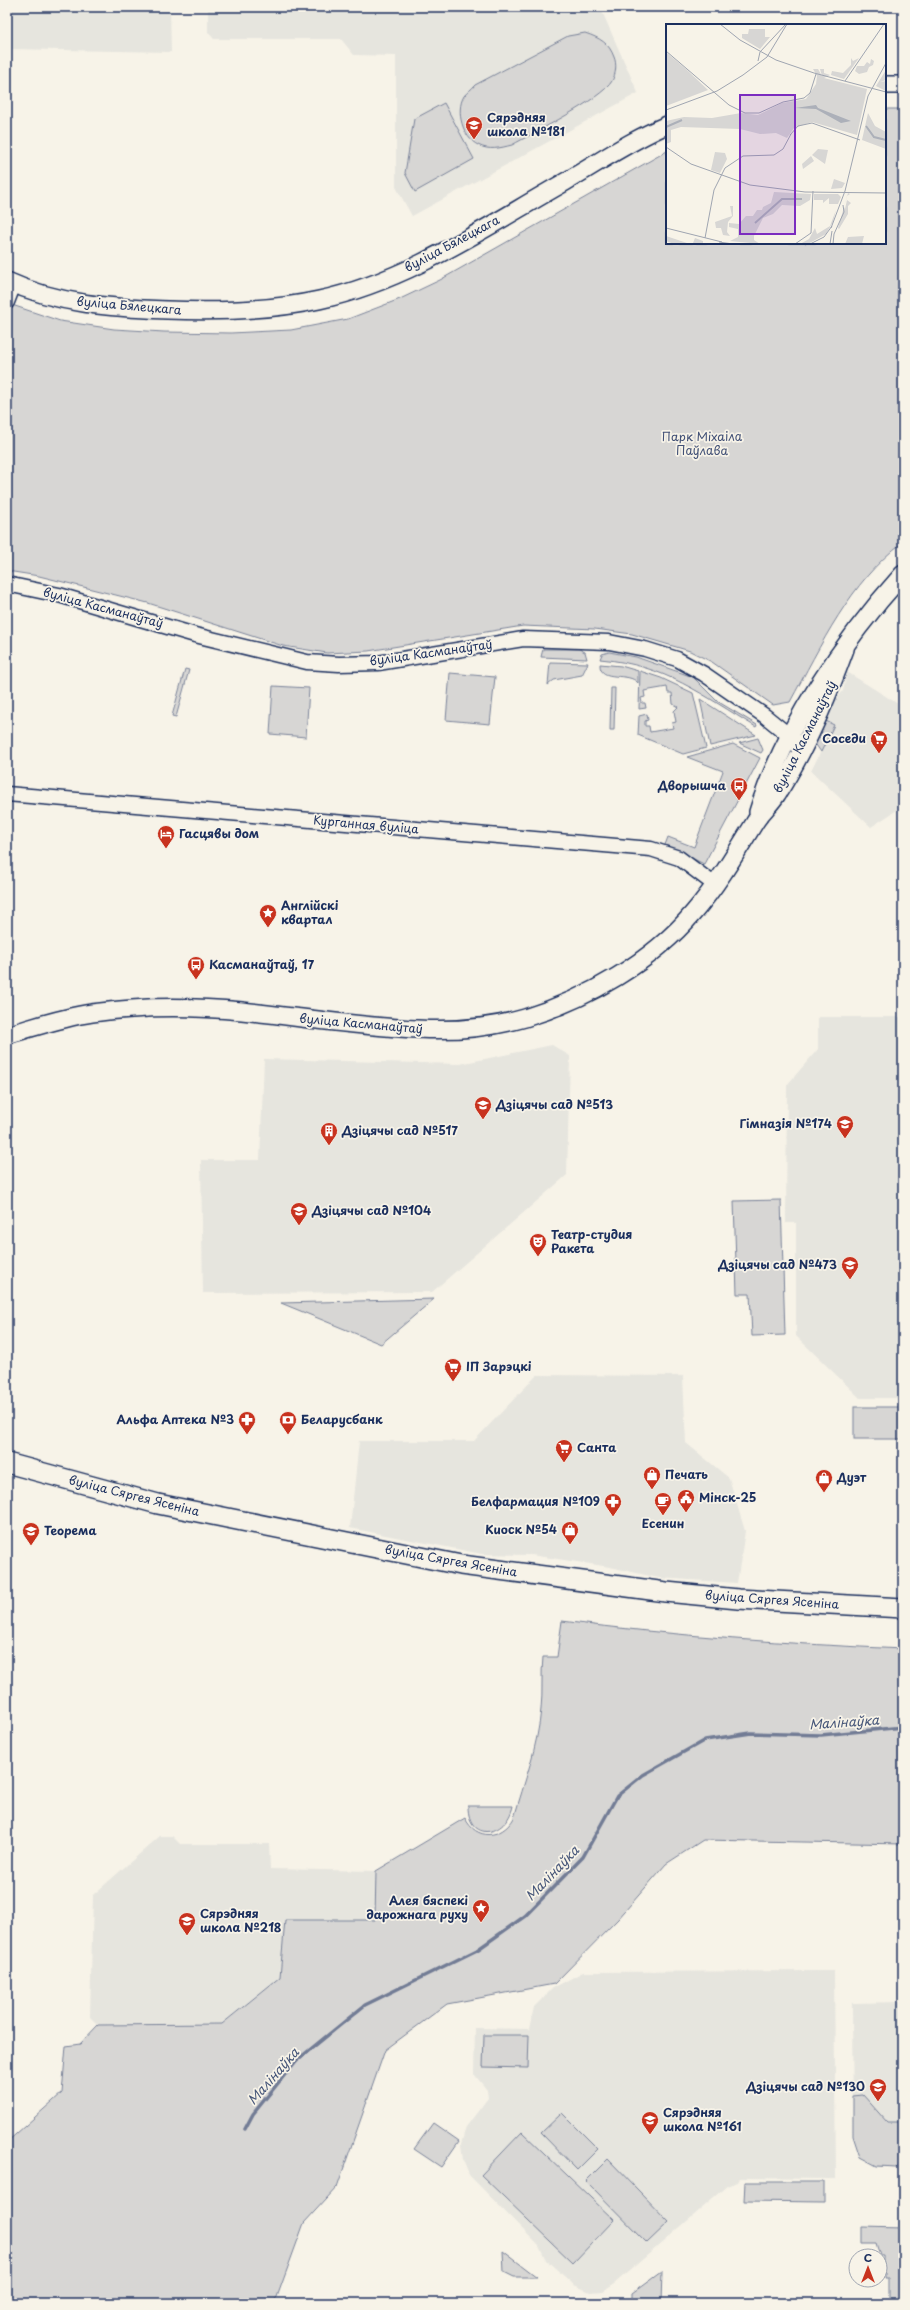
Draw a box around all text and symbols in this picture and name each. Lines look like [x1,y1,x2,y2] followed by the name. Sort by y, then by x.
[666,24,886,244] inset map
[487,108,565,140] place label: Сярэдняя школа №181
[464,115,484,140] school or university icon: Сярэдняя школа №181
[401,210,503,276] street label: вуліца Бялецкага
[76,291,183,319] street label: вуліца Бялецкага
[662,427,743,459] park label: Парк Міхаіла Паўлава
[41,582,166,632] street label: вуліца Касманаўтаў
[368,634,494,670] street label: вуліца Касманаўтаў
[768,677,840,796] street label: вуліца Касманаўтаў
[822,729,866,747] place label: Соседи
[869,729,889,754] supermarket icon: Соседи
[657,776,727,794] place label: Дворышча
[729,776,749,801] bus stop icon: Дворышча
[313,810,420,838] street label: Курганная вуліца
[156,824,176,849] hotel icon: Гасцявы дом
[179,824,259,842] place label: Гасцявы дом
[281,896,339,928] place label: Англійскі квартал
[258,903,278,928] place icon: Англійскі квартал
[186,955,206,980] bus stop icon: Касманаўтаў, 17
[209,955,315,973] place label: Касманаўтаў, 17
[299,1009,424,1037] street label: вуліца Касманаўтаў
[473,1095,493,1120] school or university icon: Дзіцячы сад №513
[495,1095,613,1113] place label: Дзіцячы сад №513
[739,1114,832,1132] place label: Гімназія №174
[835,1114,855,1139] school or university icon: Гімназія №174
[319,1121,339,1146] building icon: Дзіцячы сад №517
[341,1121,458,1139] place label: Дзіцячы сад №517
[289,1201,309,1226] school or university icon: Дзіцячы сад №104
[311,1201,431,1219] place label: Дзіцячы сад №104
[551,1225,632,1257] place label: Театр-студия Ракета
[528,1232,548,1257] theatre icon: Театр-студия Ракета
[717,1255,837,1273] place label: Дзіцячы сад №473
[840,1255,860,1280] school or university icon: Дзіцячы сад №473
[443,1357,463,1382] supermarket icon: ІП Зарэцкі
[466,1357,532,1375] place label: ІП Зарэцкі
[116,1410,234,1428] place label: Альфа Аптека №3
[237,1410,257,1435] pharmacy icon: Альфа Аптека №3
[278,1410,298,1435] bank icon: Беларусбанк
[301,1410,383,1428] place label: Беларусбанк
[554,1438,574,1463] supermarket icon: Санта
[577,1438,617,1456] place label: Санта
[642,1465,662,1490] shop icon: Печать
[665,1465,708,1483] place label: Печать
[814,1468,834,1493] shop icon: Дуэт
[836,1468,867,1486] place label: Дуэт
[67,1470,202,1520] street label: вуліца Сяргея Ясеніна
[676,1488,696,1513] public building icon: Мінск-25
[699,1488,756,1506] place label: Мінск-25
[653,1491,673,1516] cafe icon: Есенин
[471,1492,600,1510] place label: Белфармация №109
[603,1492,623,1517] pharmacy icon: Белфармация №109
[642,1514,684,1532] place label: Есенин
[485,1520,557,1538] place label: Киоск №54
[560,1520,580,1545] shop icon: Киоск №54
[21,1521,41,1546] school or university icon: Теорема
[44,1521,97,1539] place label: Теорема
[384,1540,519,1581] street label: вуліца Сяргея Ясеніна
[705,1585,840,1613] street label: вуліца Сяргея Ясеніна
[808,1710,880,1733] water label: Малінаўка
[520,1840,583,1904] water label: Малінаўка
[366,1891,469,1923] place label: Алея бяспекі дарожнага руху
[471,1898,491,1923] place icon: Алея бяспекі дарожнага руху
[200,1904,282,1936] place label: Сярэдняя школа №218
[177,1911,197,1936] school or university icon: Сярэдняя школа №218
[242,2042,303,2108] water label: Малінаўка
[745,2077,865,2095] place label: Дзіцячы сад №130
[868,2077,888,2102] school or university icon: Дзіцячы сад №130
[663,2103,741,2135] place label: Сярэдняя школа №161
[640,2110,660,2135] school or university icon: Сярэдняя школа №161
[848,2248,888,2288] north arrow
[864,2249,872,2266] text: С

